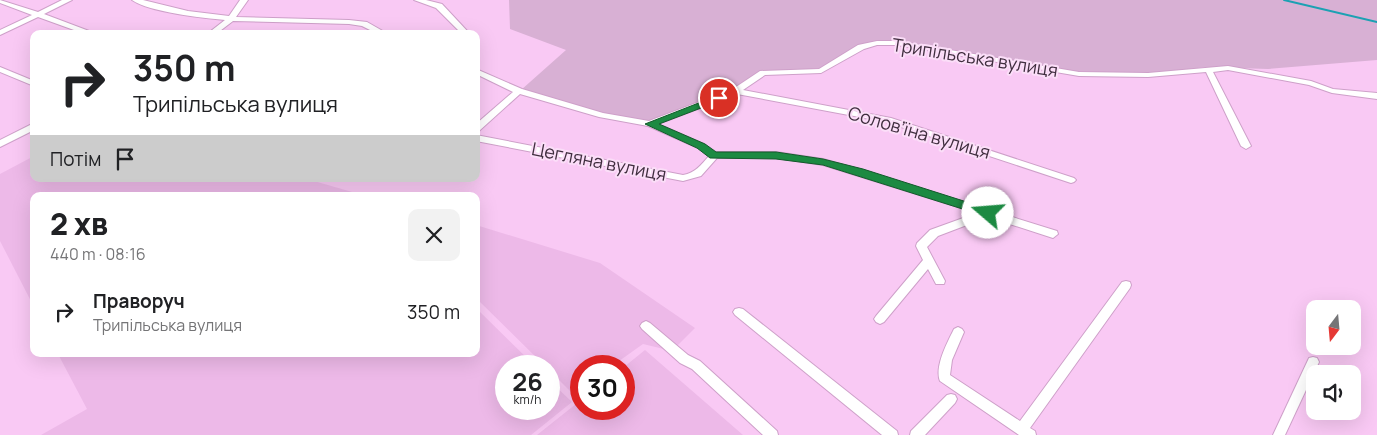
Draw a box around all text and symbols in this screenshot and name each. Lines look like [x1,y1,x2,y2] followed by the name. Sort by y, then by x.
[890,32,1060,82] street label: Трипільська вулиця
[133,44,235,92] text: 350 m
[50,50,115,115] icon: right
[698,77,740,119] pin
[705,84,733,112] icon: arrive
[133,89,338,119] text: Трипільська вулиця
[845,100,993,164] street label: Соловʼїна вулиця
[530,136,669,186] street label: Цегляна вулиця
[111,145,139,173] icon: arrive
[50,146,101,172] text: Потім
[961,186,1013,238] position arrow
[50,203,108,244] text: 2 хв
[408,209,460,261] button: close
[50,243,146,265] text: 440 m · 08:16
[93,288,185,314] text: Праворуч
[50,298,78,326] icon: right
[407,299,460,325] text: 350 m
[1306,300,1361,355] north arrow
[1306,300,1361,420] map controls
[93,314,242,336] text: Трипільська вулиця
[570,355,635,420] speed limit sign: 30
[512,364,543,399] text: 26
[1306,365,1361,420] button: sound
[514,391,541,408] text: km/h

